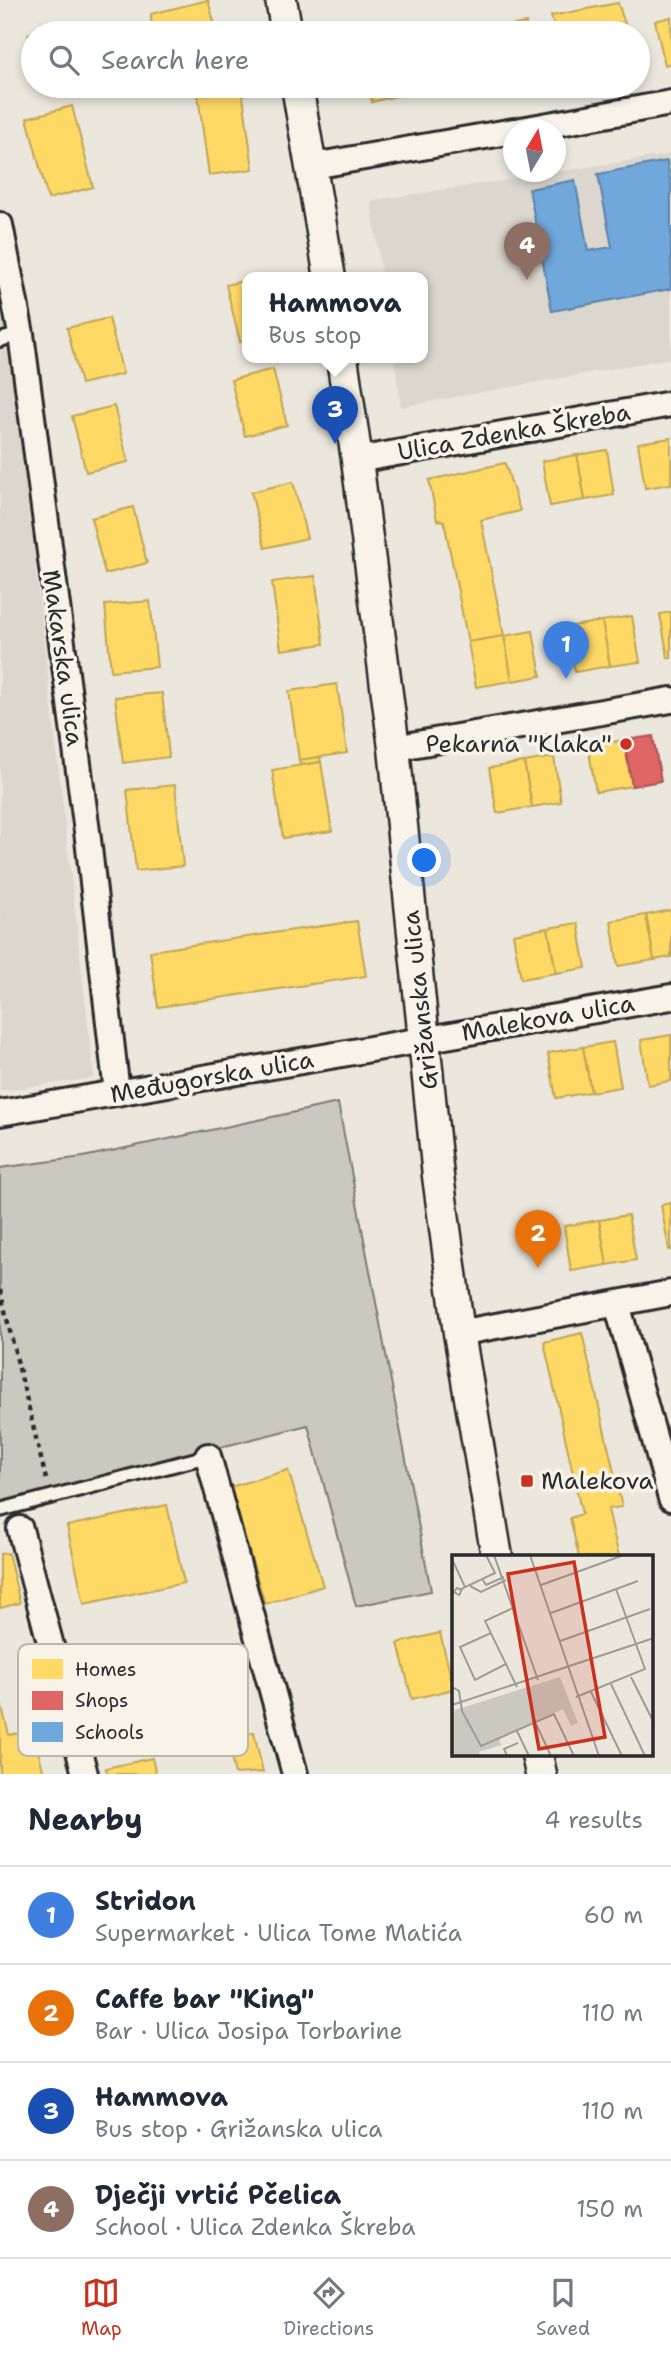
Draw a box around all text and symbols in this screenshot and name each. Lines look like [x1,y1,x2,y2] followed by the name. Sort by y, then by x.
[21,21,650,98] search box
[45,41,83,79] icon: search
[101,42,250,77] text: Search here
[503,119,566,182] north arrow
[504,222,550,280] pin: 4
[242,272,428,363] popup
[269,285,401,320] text: Hammova
[269,320,361,350] text: Bus stop
[312,386,358,444] pin: 3
[395,396,633,468] street label: Ulica Zdenka Škreba
[35,568,91,748] street label: Makarska ulica
[543,621,589,679] pin: 1
[425,728,612,760] place label: Pekarna "Klaka"
[618,736,634,752] marker: Pekarna "Klaka"
[407,843,441,877] your location
[395,909,445,1091] street label: Grižanska ulica
[459,987,637,1049] street label: Malekova ulica
[108,1043,316,1111] street label: Međugorska ulica
[515,1210,561,1268] pin: 2
[541,1465,653,1497] place label: Malekova
[519,1473,535,1489] marker: Malekova
[452,1555,654,1756] inset map
[18,1644,248,1756] legend
[75,1657,136,1682] text: Homes
[75,1688,129,1713] text: Shops
[75,1720,144,1745] text: Schools
[28,1799,143,1840] text: Nearby
[544,1805,643,1835] text: 4 results
[95,1883,196,1918] text: Stridon
[46,1900,56,1930] text: 1
[584,1900,643,1930] text: 60 m
[95,1918,462,1948] text: Supermarket · Ulica Tome Matića
[95,1981,314,2016] text: Caffe bar "King"
[43,1998,59,2028] text: 2
[581,1998,643,2028] text: 110 m
[95,2016,403,2046] text: Bar · Ulica Josipa Torbarine
[95,2079,228,2114] text: Hammova
[43,2096,59,2126] text: 3
[581,2096,643,2126] text: 110 m
[95,2114,382,2144] text: Bus stop · Grižanska ulica
[95,2177,341,2212] text: Dječji vrtić Pčelica
[43,2194,59,2224] text: 4
[576,2194,643,2224] text: 150 m
[95,2212,416,2242] text: School · Ulica Zdenka Škreba
[81,2274,122,2341] tab: Map
[284,2274,374,2341] tab: Directions
[536,2274,590,2341] tab: Saved

